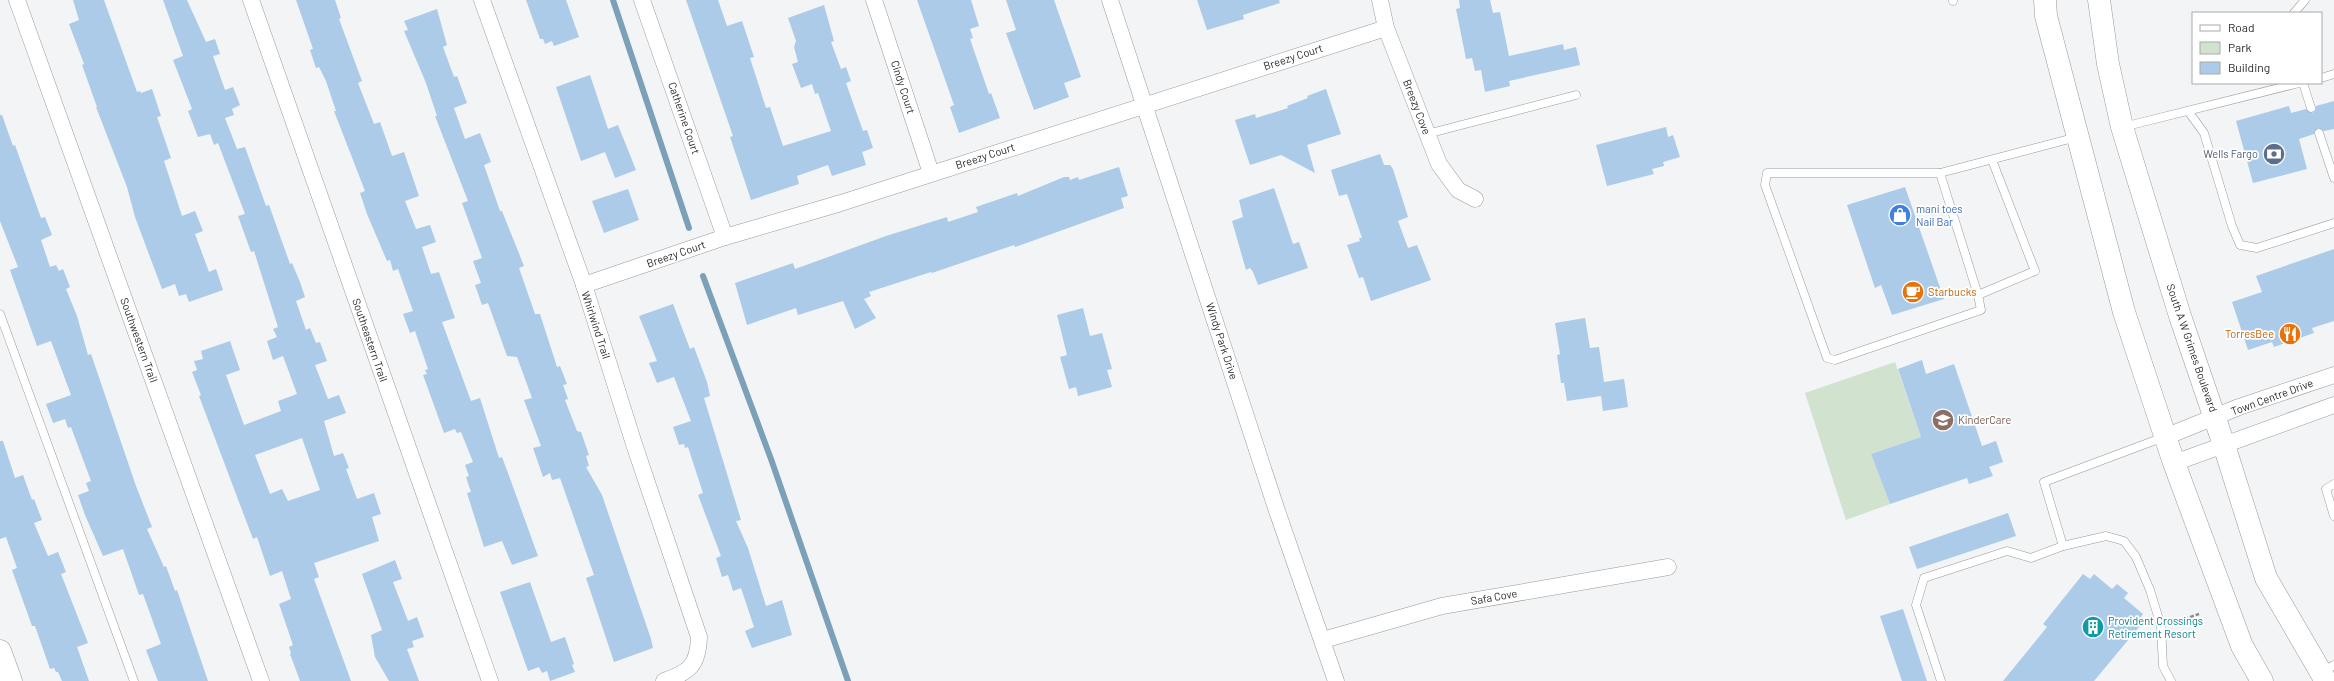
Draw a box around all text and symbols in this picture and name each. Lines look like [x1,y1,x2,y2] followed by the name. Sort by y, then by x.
[2192,12,2322,84] legend
[2228,20,2255,34] text: Road
[2228,40,2252,54] text: Park
[1262,41,1324,72] street label: Breezy Court
[889,59,918,115] street label: Cindy Court
[2228,60,2270,74] text: Building
[1401,77,1434,136] street label: Breezy Cove
[666,80,703,156] street label: Catherine Court
[954,140,1016,171] street label: Breezy Court
[2261,141,2287,167] bank icon: Wells Fargo
[2203,147,2258,160] place label: Wells Fargo
[1887,202,1913,228] shop icon: mani toes Nail Bar
[1916,202,1963,228] place label: mani toes Nail Bar
[645,237,707,270] street label: Breezy Court
[1900,279,1926,305] cafe icon: Starbucks
[2164,282,2221,414] street label: South A W Grimes Boulevard
[1928,285,1976,298] place label: Starbucks
[579,289,614,360] street label: Whirlwind Trail
[118,296,161,384] street label: Southwestern Trail
[350,296,391,383] street label: Southeastern Trail
[1204,301,1241,381] street label: Windy Park Drive
[2277,321,2303,347] restaurant icon: TorresBee
[2225,327,2274,340] place label: TorresBee
[2229,376,2315,417] street label: Town Centre Drive
[1930,407,1956,433] school or university icon: KinderCare
[1958,413,2011,426] place label: KinderCare
[1470,586,1518,607] street label: Safa Cove
[2080,614,2106,640] building icon: Provident Crossings Retirement Resort
[2108,614,2203,640] place label: Provident Crossings Retirement Resort

